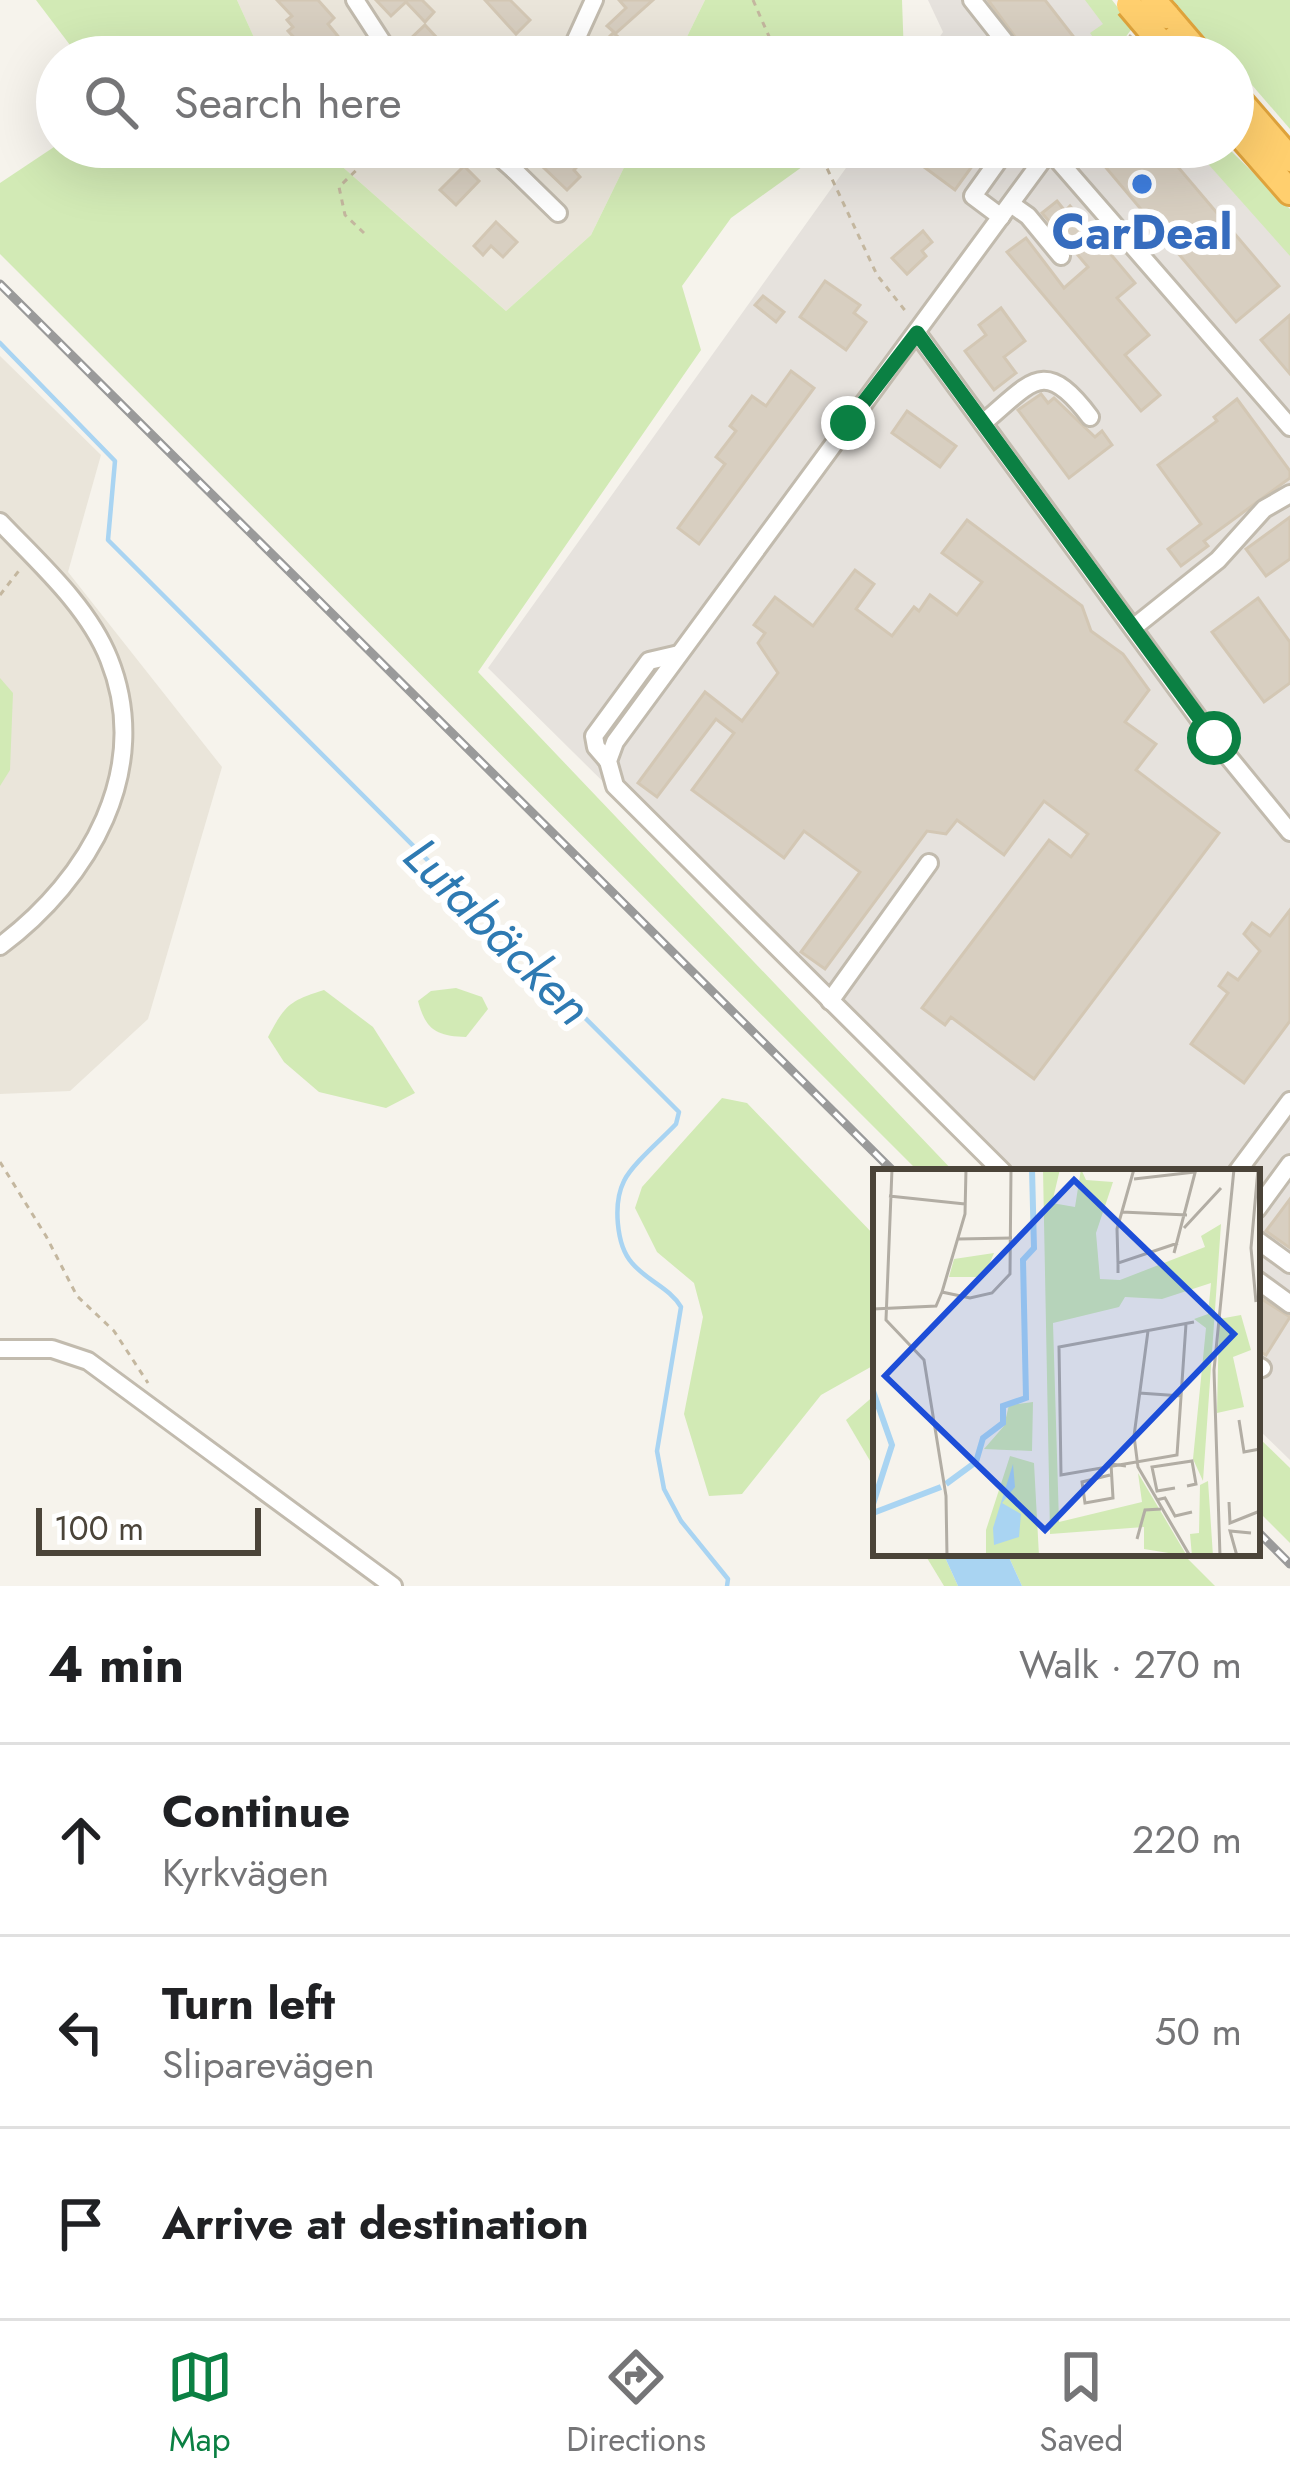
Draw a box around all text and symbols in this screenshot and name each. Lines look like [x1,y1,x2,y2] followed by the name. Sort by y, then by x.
[36,36,1254,168] search box
[78,69,144,135] icon: search
[174,70,402,135] text: Search here
[1129,171,1155,197] marker: CarDeal
[1052,198,1232,267] place label: CarDeal
[821,396,875,450] route end
[1187,711,1241,765] route start
[387,820,609,1042] water label: Lutabäcken
[873,1169,1260,1556] inset map
[36,1502,261,1555] scale bar
[54,1505,144,1552] text: 100 m
[48,1627,184,1701] text: 4 min
[1019,1636,1242,1693] text: Walk · 270 m
[162,1779,350,1844] text: Continue
[48,1807,114,1873] icon: ahead
[1132,1811,1242,1868] text: 220 m
[162,1844,329,1901] text: Kyrkvägen
[162,1971,335,2036] text: Turn left
[48,1999,114,2065] icon: left
[1154,2003,1242,2060] text: 50 m
[162,2036,375,2093] text: Sliparevägen
[48,2191,114,2257] icon: arrive
[162,2191,589,2256] text: Arrive at destination
[167,2344,233,2463] tab: Map
[566,2344,706,2463] tab: Directions
[1040,2344,1123,2463] tab: Saved

